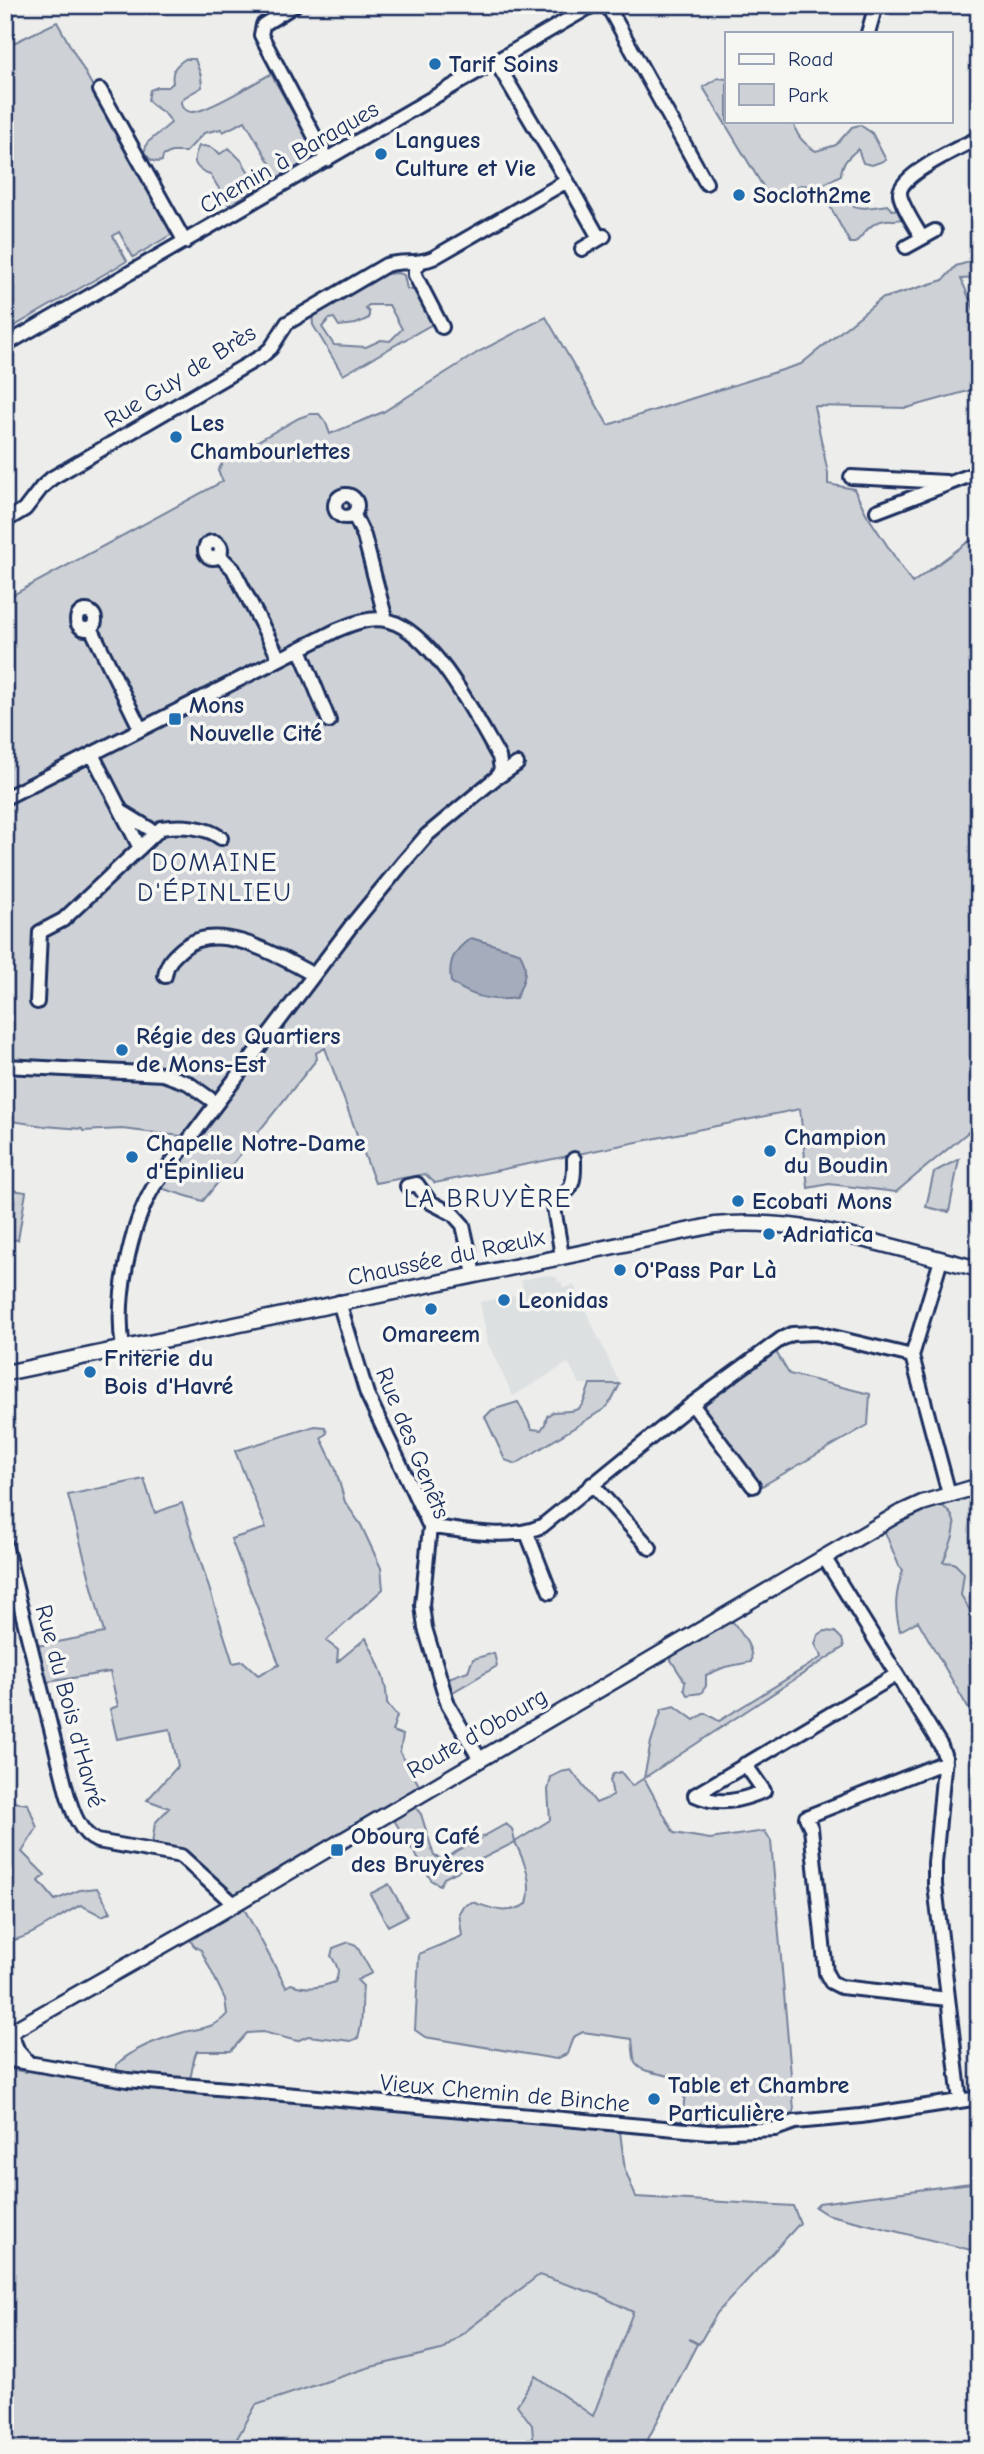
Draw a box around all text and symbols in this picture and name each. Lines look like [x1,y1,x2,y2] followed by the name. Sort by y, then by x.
[725,32,953,122] legend
[788,47,833,71] text: Road
[449,50,558,78] place label: Tarif Soins
[427,56,443,72] marker: Tarif Soins
[788,83,828,107] text: Park
[195,94,383,220] street label: Chemin à Baraques
[395,126,536,182] place label: Langues Culture et Vie
[373,146,389,162] marker: Langues Culture et Vie
[753,181,871,209] place label: Socloth2me
[731,187,747,203] marker: Socloth2me
[99,318,261,434] street label: Rue Guy de Brès
[190,409,350,465] place label: Les Chambourlettes
[168,429,184,445] marker: Les Chambourlettes
[189,691,322,747] place label: Mons Nouvelle Cité
[167,711,183,727] marker: Mons Nouvelle Cité
[137,848,293,908] district label: DOMAINE D'ÉPINLIEU
[136,1022,340,1078] place label: Régie des Quartiers de Mons-Est
[114,1042,130,1058] marker: Régie des Quartiers de Mons-Est
[784,1123,888,1179] place label: Champion du Boudin
[146,1129,366,1185] place label: Chapelle Notre-Dame d'Épinlieu
[762,1143,778,1159] marker: Champion du Boudin
[124,1149,140,1165] marker: Chapelle Notre-Dame d'Épinlieu
[404,1183,572,1214] district label: LA BRUYÈRE
[752,1187,892,1215] place label: Ecobati Mons
[730,1193,746,1209] marker: Ecobati Mons
[783,1220,874,1248] place label: Adriatica
[345,1222,548,1292] street label: Chaussée du Rœulx
[761,1226,777,1242] marker: Adriatica
[634,1256,777,1284] place label: O'Pass Par Là
[612,1262,628,1278] marker: O'Pass Par Là
[518,1286,608,1314] place label: Leonidas
[496,1292,512,1308] marker: Leonidas
[423,1301,439,1317] marker: Omareem
[382,1320,480,1348] place label: Omareem
[104,1344,234,1400] place label: Friterie du Bois d'Havré
[370,1363,456,1523] street label: Rue des Genêts
[82,1364,98,1380] marker: Friterie du Bois d'Havré
[29,1602,111,1810] street label: Rue du Bois d'Havré
[402,1682,552,1784] street label: Route d'Obourg
[351,1822,484,1878] place label: Obourg Café des Bruyères
[329,1842,345,1858] marker: Obourg Café des Bruyères
[379,2068,631,2118] street label: Vieux Chemin de Binche
[668,2071,850,2127] place label: Table et Chambre Particulière
[646,2091,662,2107] marker: Table et Chambre Particulière

